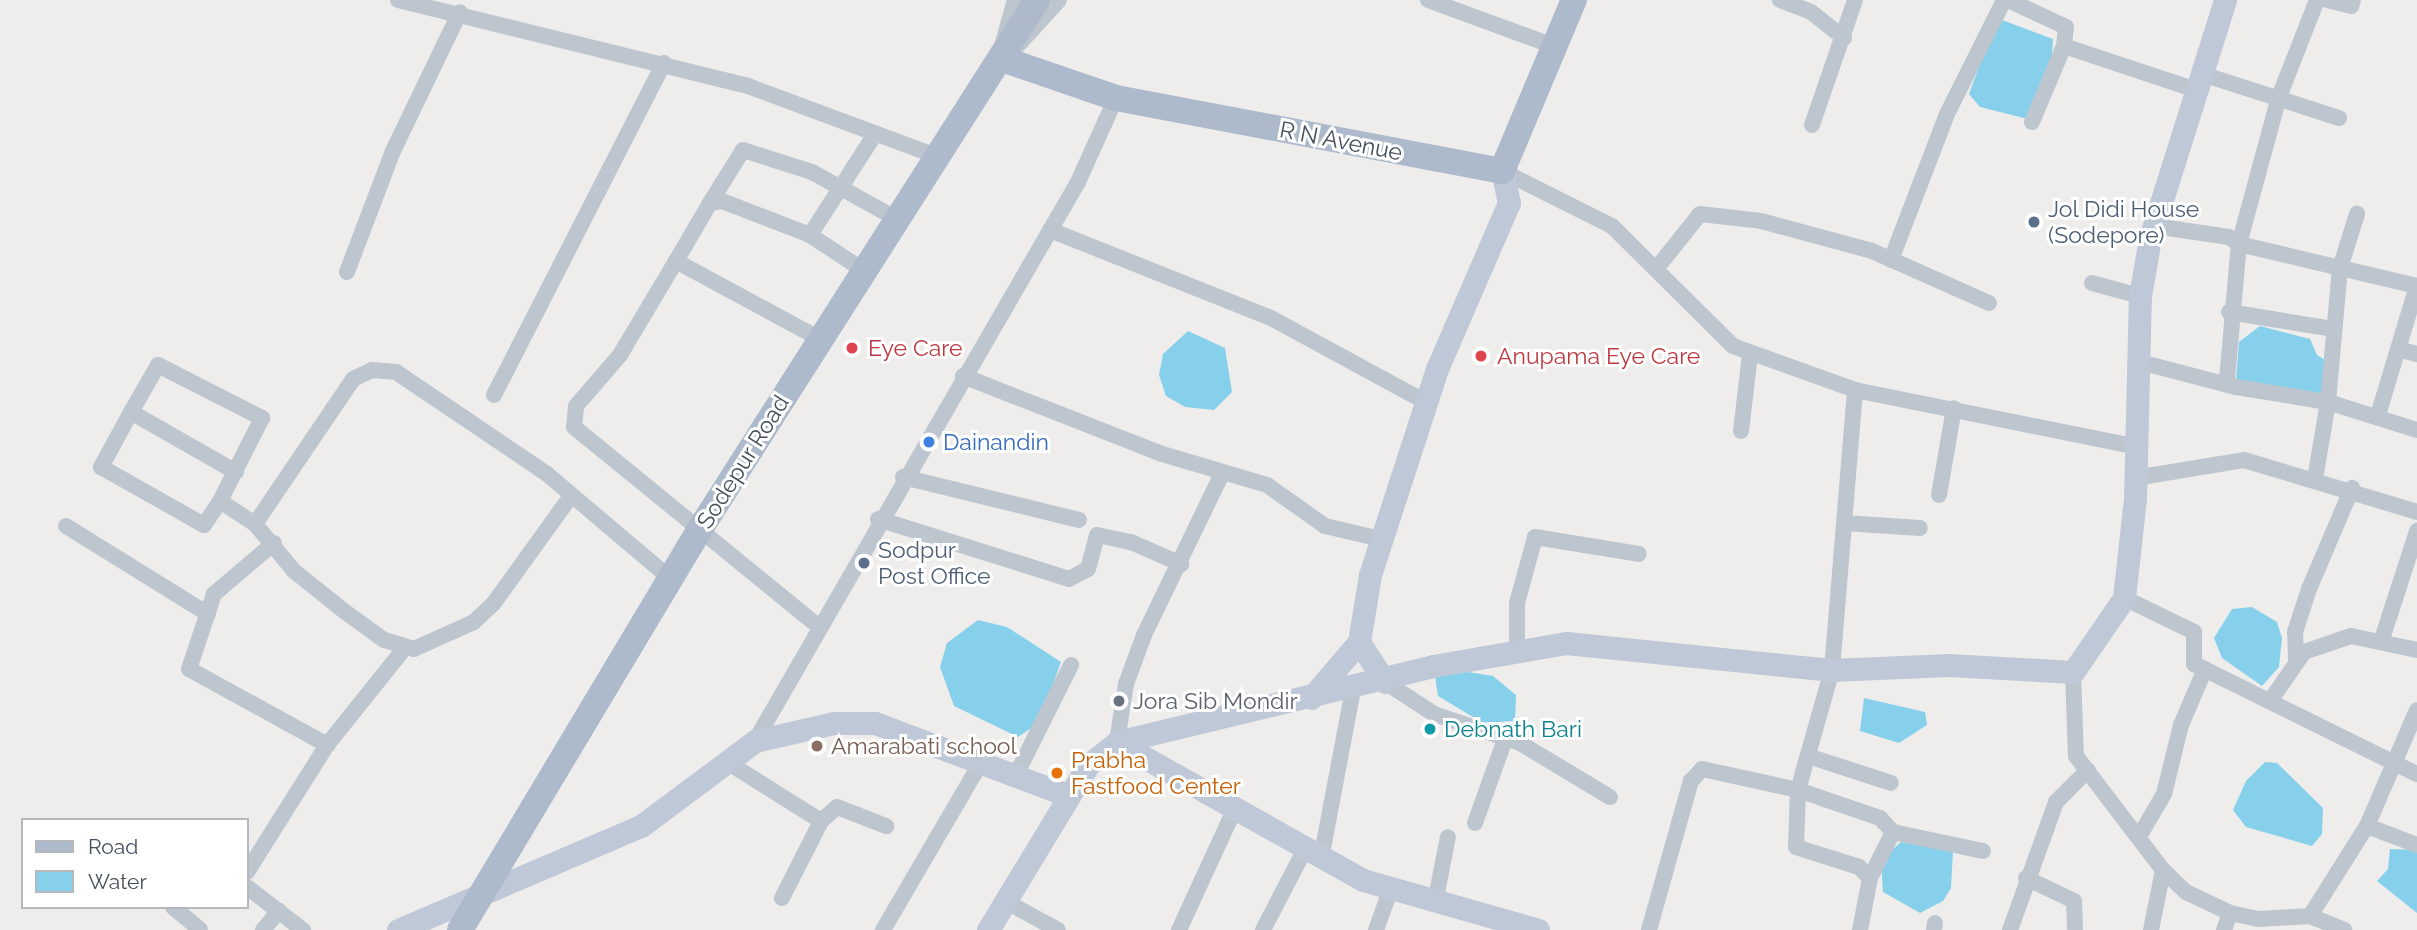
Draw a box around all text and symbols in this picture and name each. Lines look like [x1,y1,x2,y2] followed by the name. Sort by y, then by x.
[1277,116,1405,166] street label: R N Avenue
[2048,195,2200,249] place label: Jol Didi House (Sodepore)
[2026,214,2042,230] marker: Jol Didi House (Sodepore)
[868,334,962,362] place label: Eye Care
[842,338,862,358] marker: Eye Care
[1497,342,1700,370] place label: Anupama Eye Care
[1471,346,1491,366] marker: Anupama Eye Care
[691,390,795,534] street label: Sodepur Road
[943,428,1049,456] place label: Dainandin
[921,434,937,450] marker: Dainandin
[878,536,991,590] place label: Sodpur Post Office
[856,555,872,571] marker: Sodpur Post Office
[1133,687,1297,715] place label: Jora Sib Mondir
[1111,693,1127,709] marker: Jora Sib Mondir
[1444,715,1582,743] place label: Debnath Bari
[1422,721,1438,737] marker: Debnath Bari
[831,732,1017,760] place label: Amarabati school
[809,738,825,754] marker: Amarabati school
[1071,746,1241,800] place label: Prabha Fastfood Center
[1049,765,1065,781] marker: Prabha Fastfood Center
[21,818,248,909] legend
[88,834,138,859] text: Road
[88,869,147,894] text: Water

